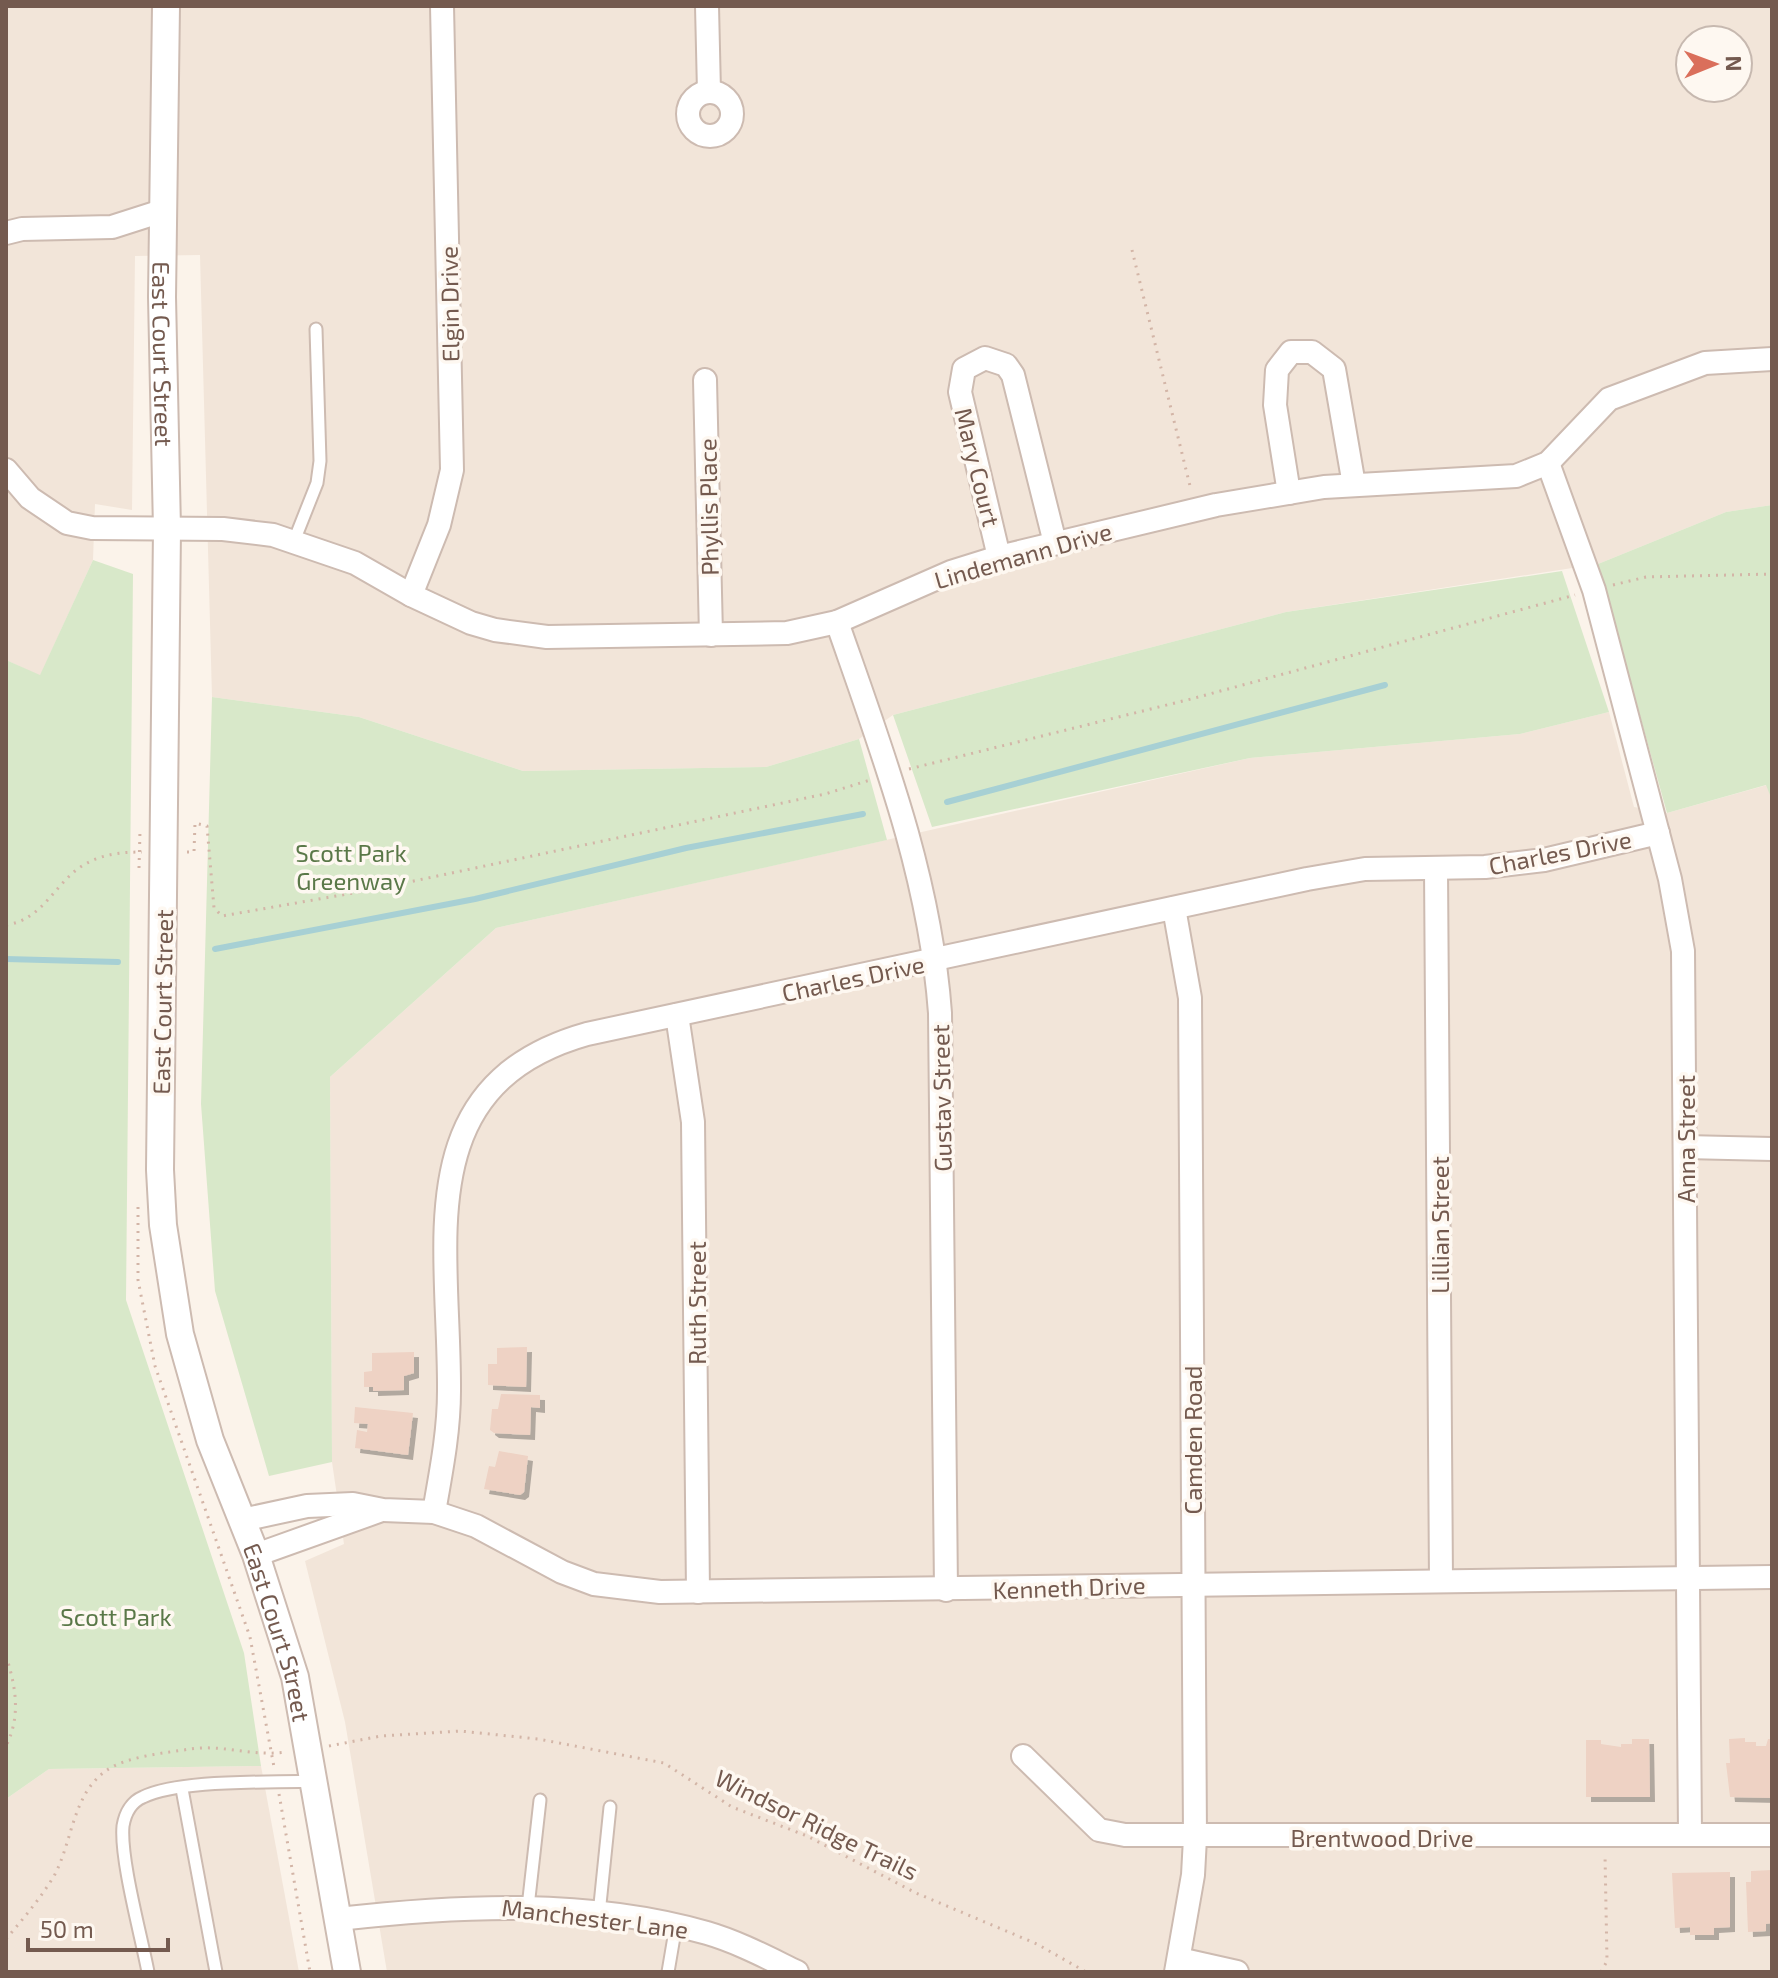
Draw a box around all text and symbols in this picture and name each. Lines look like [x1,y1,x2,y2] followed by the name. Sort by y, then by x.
[1674,24,1754,104] north arrow
[1722,55,1748,72] text: N
[433,246,465,362] street label: Elgin Drive
[147,261,180,447] street label: East Court Street
[949,405,1007,529] street label: Mary Court
[692,438,724,576] street label: Phyllis Place
[931,516,1115,594] street label: Lindemann Drive
[1486,824,1634,880] street label: Charles Drive
[295,838,407,895] park label: Scott Park Greenway
[146,909,178,1095] street label: East Court Street
[779,949,927,1007] street label: Charles Drive
[925,1024,957,1172] street label: Gustav Street
[1671,1075,1700,1203] street label: Anna Street
[1425,1156,1454,1294] street label: Lillian Street
[682,1241,711,1365] street label: Ruth Street
[1178,1365,1207,1515] street label: Camden Road
[238,1538,317,1724] street label: East Court Street
[992,1570,1146,1604] street label: Kenneth Drive
[60,1602,172,1631] park label: Scott Park
[711,1762,923,1886] street label: Windsor Ridge Trails
[1290,1823,1474,1852] street label: Brentwood Drive
[500,1892,690,1944] street label: Manchester Lane
[28,1902,168,1952] scale bar
[40,1914,94,1943] text: 50 m

